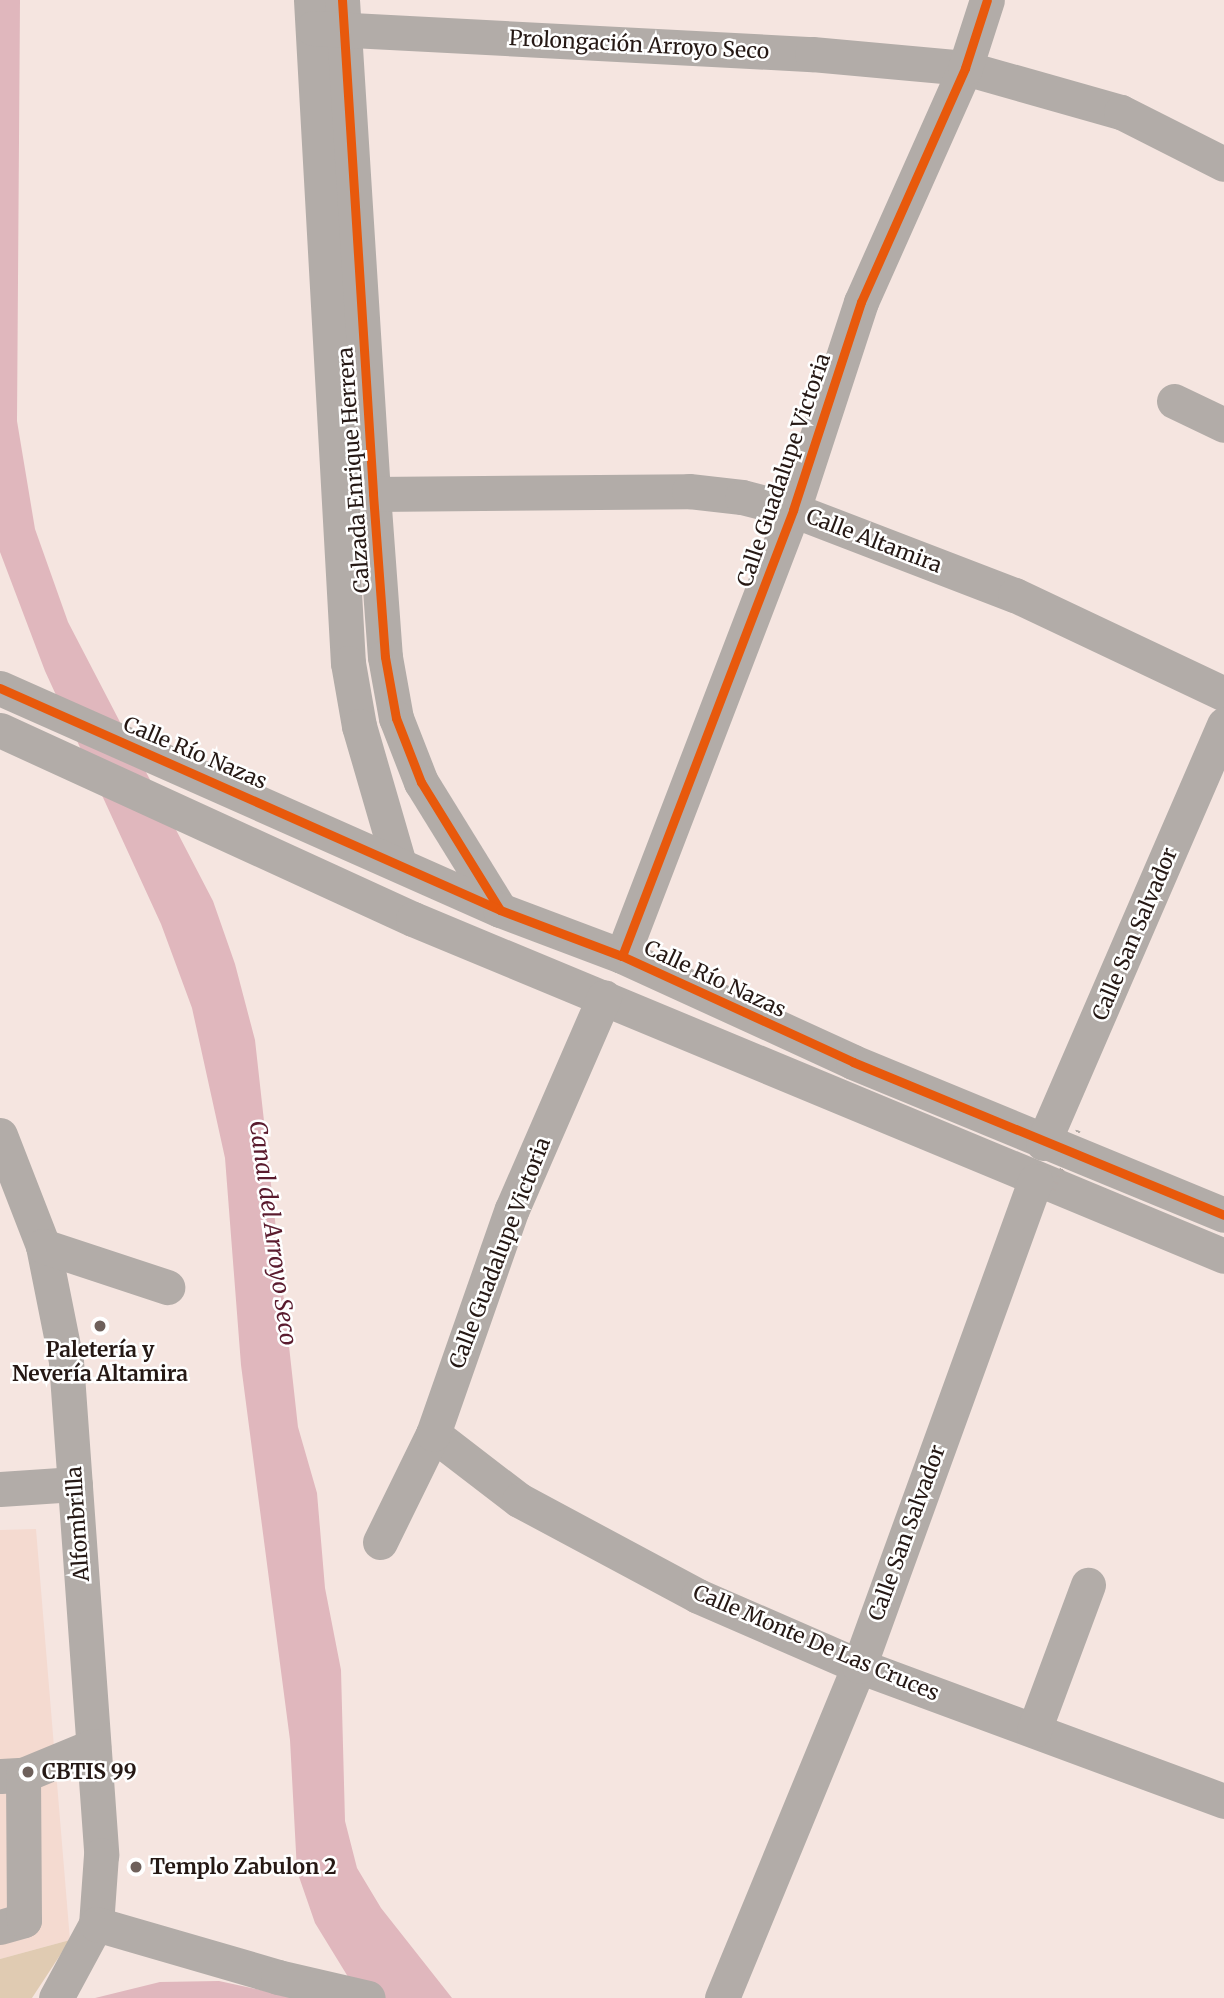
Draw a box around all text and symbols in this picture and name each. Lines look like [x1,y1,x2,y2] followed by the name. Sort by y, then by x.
[508,26,770,64] street label: Prolongación Arroyo Seco
[333,346,375,594] street label: Calzada Enrique Herrera
[732,350,836,590] street label: Calle Guadalupe Victoria
[803,504,945,578] street label: Calle Altamira
[119,711,271,795] street label: Calle Río Nazas
[1087,844,1183,1024] street label: Calle San Salvador
[640,935,790,1023] street label: Calle Río Nazas
[244,1119,302,1347] water label: Canal del Arroyo Seco
[444,1134,556,1372] street label: Calle Guadalupe Victoria
[92,1318,108,1334] marker: Paletería y Nevería Altamira
[12,1337,188,1387] place label: Paletería y Nevería Altamira
[863,1442,951,1624] street label: Calle San Salvador
[61,1466,95,1582] street label: Alfombrilla
[689,1580,943,1706] street label: Calle Monte De Las Cruces
[42,1759,137,1785] place label: CBTIS 99
[20,1764,36,1780] marker: CBTIS 99
[150,1854,337,1880] place label: Templo Zabulon 2
[128,1859,144,1875] marker: Templo Zabulon 2

